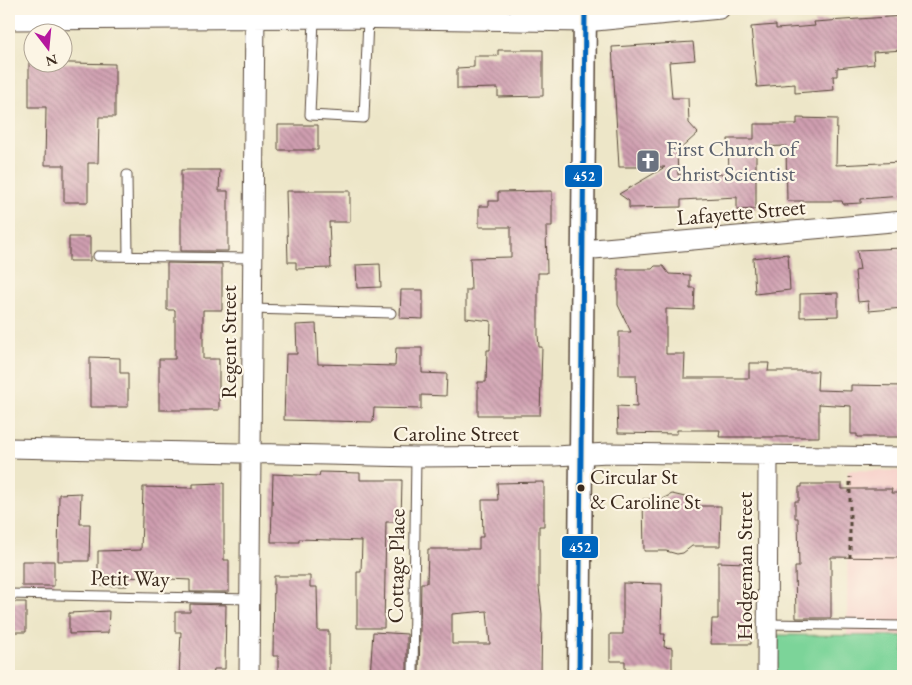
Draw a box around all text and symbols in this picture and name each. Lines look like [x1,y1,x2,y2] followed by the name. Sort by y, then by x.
[22,22,72,72] north arrow
[43,50,60,71] text: N
[666,134,800,188] place label: First Church of Christ Scientist
[635,148,661,174] church icon: First Church of Christ Scientist
[564,164,603,188] line badge: 452
[573,167,596,185] text: 452
[675,192,807,232] street label: Lafayette Street
[214,285,243,399] street label: Regent Street
[393,419,519,448] street label: Caroline Street
[590,463,701,515] place label: Circular St & Caroline St
[576,483,586,493] marker: Circular St & Caroline St
[730,492,759,640] street label: Hodgeman Street
[380,508,412,624] street label: Cottage Place
[561,535,599,559] line badge: 452
[569,538,592,556] text: 452
[90,563,170,593] street label: Petit Way

